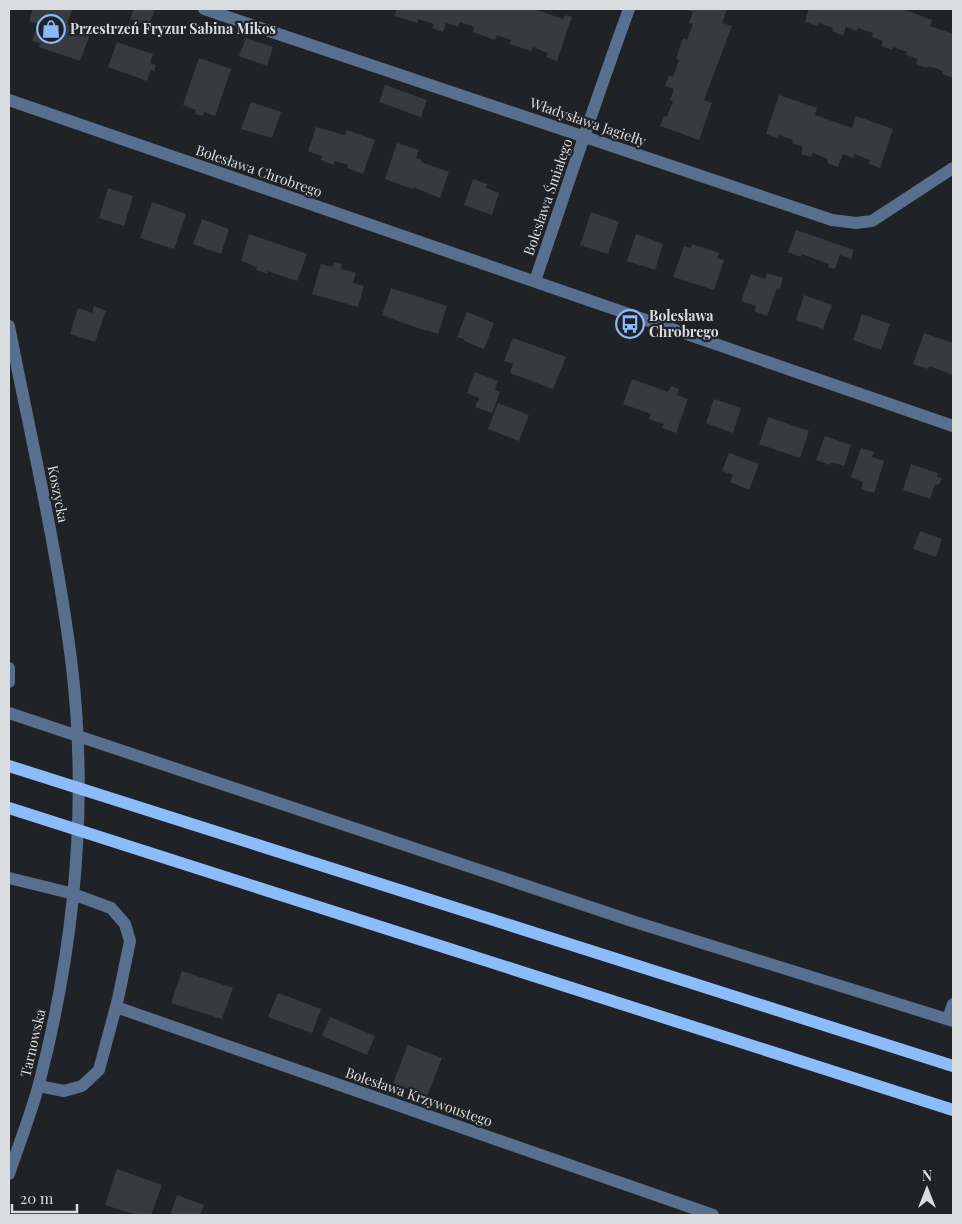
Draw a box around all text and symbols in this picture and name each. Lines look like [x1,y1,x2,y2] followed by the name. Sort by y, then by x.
[36,14,66,44] shop icon: Przestrzeń Fryzur Sabina Mikos
[70,19,276,38] place label: Przestrzeń Fryzur Sabina Mikos
[527,92,649,150] street label: Władysława Jagiełły
[519,136,577,258] street label: Bolesława Śmiałego
[193,140,325,201] street label: Bolesława Chrobrego
[649,306,719,341] place label: Bolesława Chrobrego
[615,309,645,339] bus stop icon: Bolesława Chrobrego
[44,464,73,524] street label: Koszycka
[15,1007,50,1079] street label: Tarnowska
[343,1062,495,1131] street label: Bolesława Krzywoustego
[902,1164,952,1214] north arrow
[922,1166,932,1185] text: N
[12,1182,78,1214] scale bar
[20,1188,54,1208] text: 20 m

